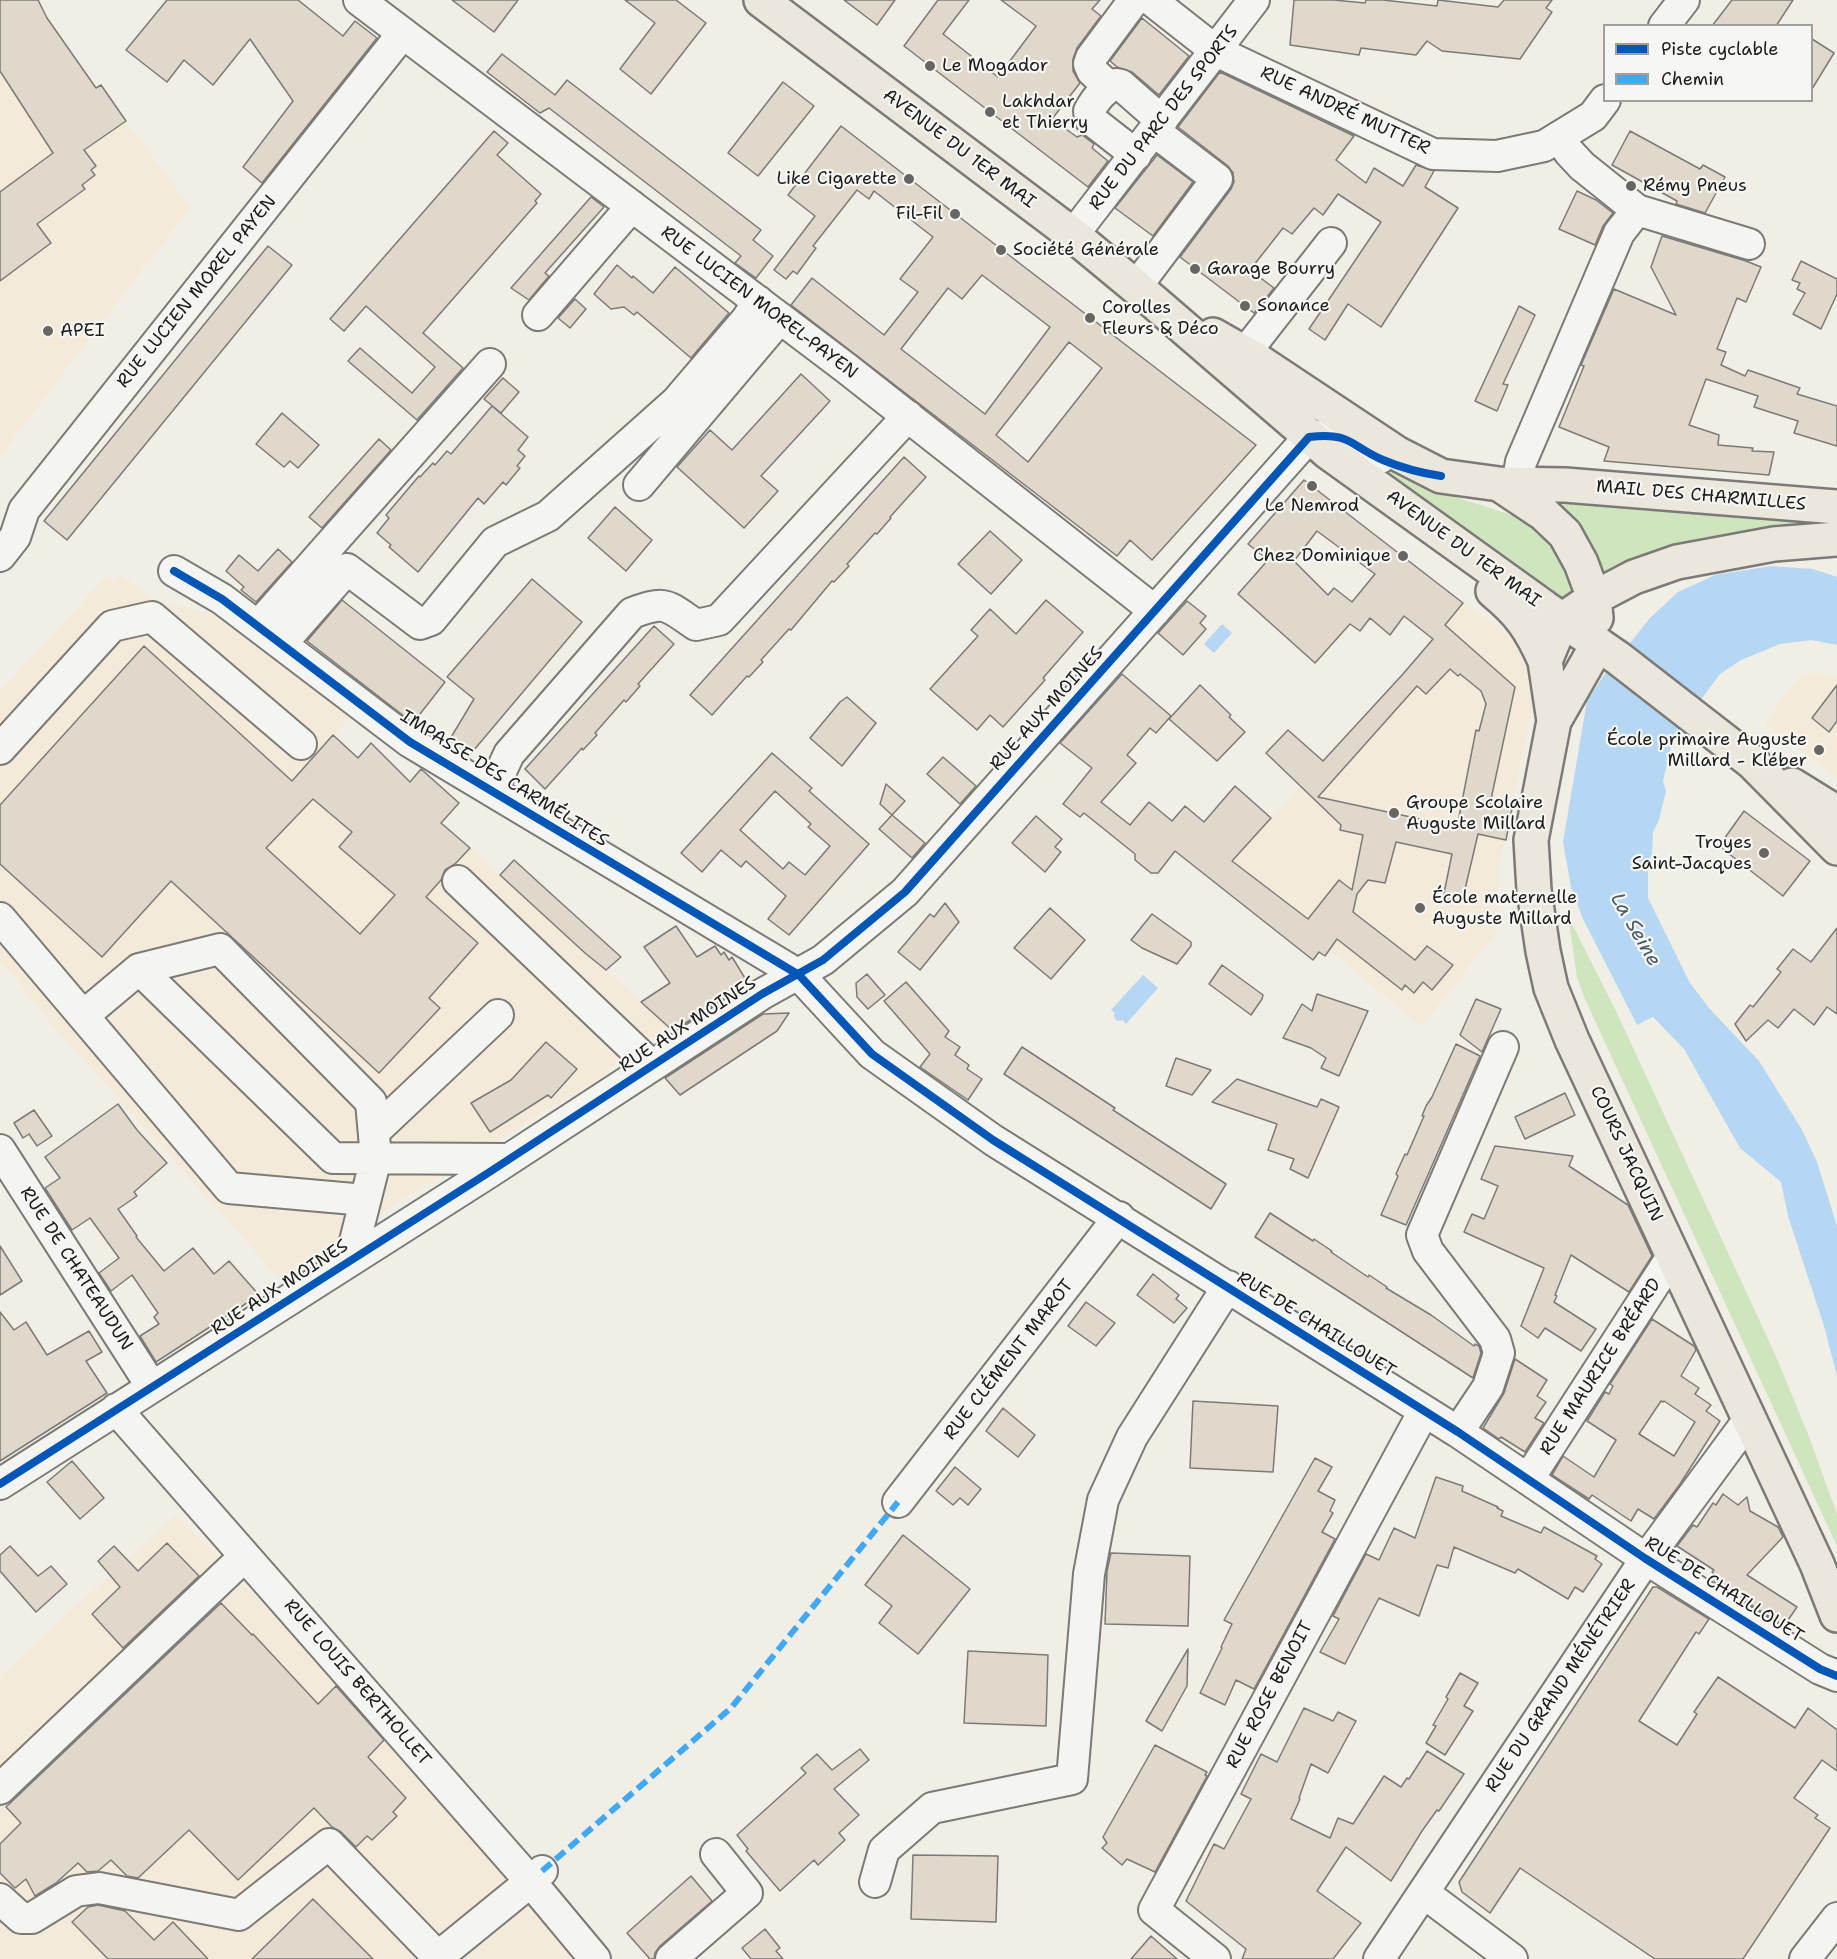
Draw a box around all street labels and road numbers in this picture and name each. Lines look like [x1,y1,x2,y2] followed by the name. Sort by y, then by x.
[1085,21,1243,215] street label: RUE DU PARC DES SPORTS
[1257,62,1433,160] street label: RUE ANDRÉ MUTTER
[878,85,1040,213] street label: AVENUE DU 1ER MAI
[113,191,281,393] street label: RUE LUCIEN MOREL PAYEN
[656,222,862,384] street label: RUE LUCIEN MOREL-PAYEN
[1595,476,1807,516] street label: MAIL DES CHARMILLES
[1382,486,1544,612] street label: AVENUE DU 1ER MAI
[986,643,1108,775] street label: RUE AUX MOINES
[396,706,612,852] street label: IMPASSE DES CARMÉLITES
[615,973,761,1077] street label: RUE AUX MOINES
[1585,1083,1667,1225] street label: COURS JACQUIN
[15,1183,137,1355] street label: RUE DE CHATEAUDUN
[207,1236,353,1340] street label: RUE AUX MOINES
[1233,1267,1399,1383] street label: RUE DE CHAILLOUET
[940,1275,1078,1445] street label: RUE CLÉMENT MAROT
[1536,1275,1666,1459] street label: RUE MAURICE BRÉARD
[1641,1532,1807,1648] street label: RUE DE CHAILLOUET
[1481,1575,1641,1797] street label: RUE DU GRAND MÉNÉTRIER
[279,1595,435,1771] street label: RUE LOUIS BERTHOLLET
[1222,1618,1318,1772] street label: RUE ROSE BENOIT

